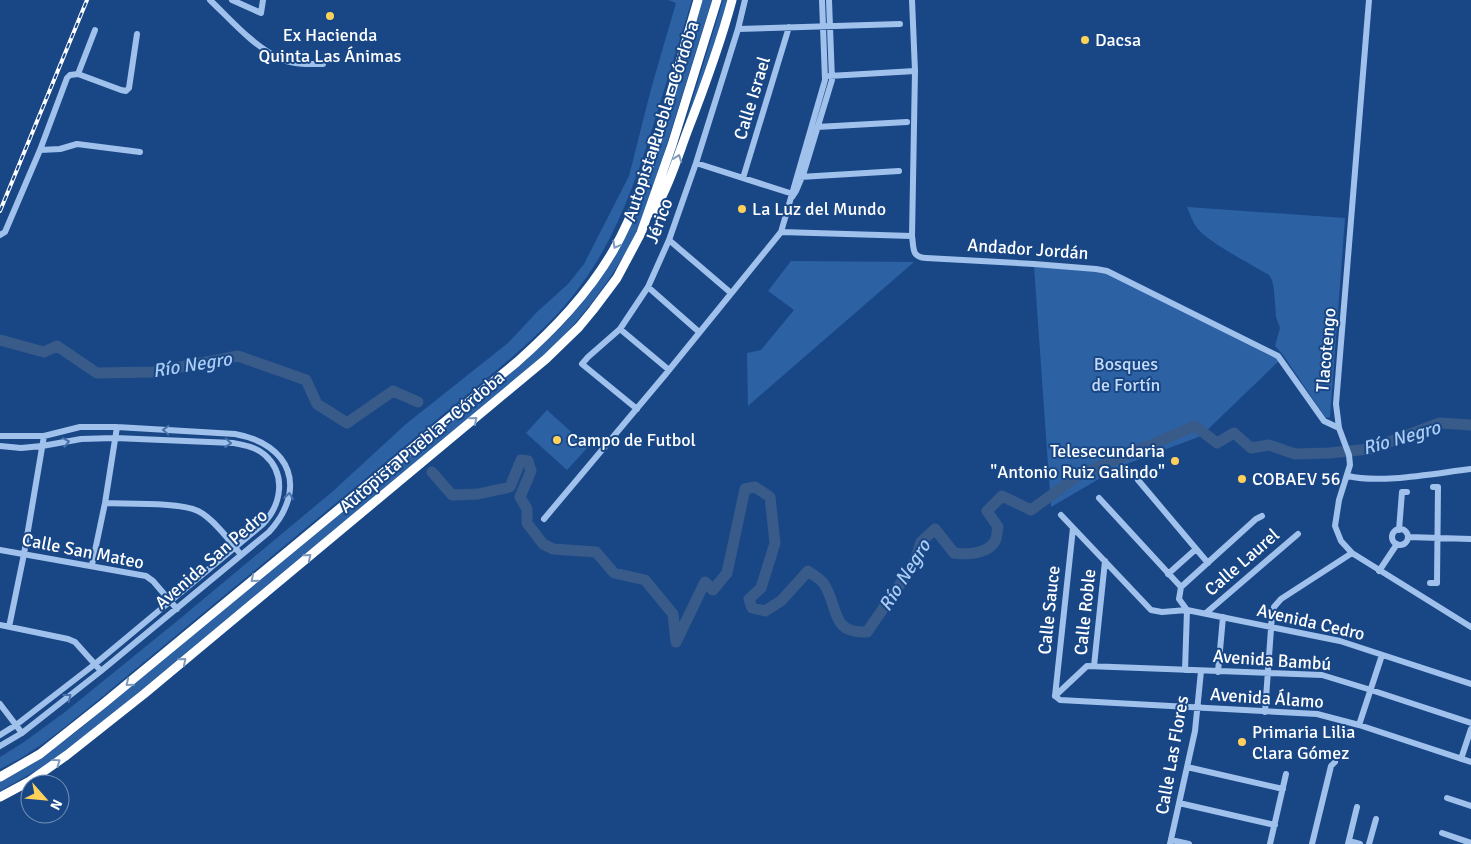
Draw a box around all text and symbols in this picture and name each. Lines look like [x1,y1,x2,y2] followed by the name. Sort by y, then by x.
[324,10,336,22] marker: Ex Hacienda Quinta Las Ánimas
[618,18,704,224] street label: Autopista Puebla - Córdoba
[259,24,402,67] place label: Ex Hacienda Quinta Las Ánimas
[1095,29,1141,51] place label: Dacsa
[1079,34,1091,46] marker: Dacsa
[729,54,775,142] street label: Calle Israel
[672,154,682,163] one-way arrow
[640,195,678,247] street label: Jérico
[752,198,886,220] place label: La Luz del Mundo
[736,203,748,215] marker: La Luz del Mundo
[967,234,1089,264] street label: Andador Jordán
[612,239,622,248] one-way arrow
[1311,307,1341,393] street label: Tlacotengo
[151,347,234,383] water label: Río Negro
[1092,353,1160,396] park label: Bosques de Fortín
[335,366,509,518] street label: Autopista Puebla - Córdoba
[1360,415,1444,460] water label: Río Negro
[468,416,477,425] one-way arrow
[161,425,169,436] one-way arrow
[567,429,696,451] place label: Campo de Futbol
[551,434,563,446] marker: Campo de Futbol
[61,437,70,447] one-way arrow
[224,438,232,449] one-way arrow
[990,440,1165,483] place label: Telesecundaria "Antonio Ruiz Galindo"
[1169,455,1181,467] marker: Telesecundaria "Antonio Ruiz Galindo"
[1252,468,1340,490] place label: COBAEV 56
[1236,473,1248,485] marker: COBAEV 56
[283,491,293,500] one-way arrow
[150,504,272,614] street label: Avenida San Pedro
[1200,524,1284,600] street label: Calle Laurel
[20,528,146,574] street label: Calle San Mateo
[874,534,937,616] water label: Río Negro
[302,554,311,562] one-way arrow
[1033,564,1065,656] street label: Calle Sauce
[1070,568,1100,656] street label: Calle Roble
[251,573,260,582] one-way arrow
[1255,599,1367,645] street label: Avenida Cedro
[1212,645,1332,675] street label: Avenida Bambú
[177,658,186,666] one-way arrow
[126,677,135,685] one-way arrow
[1209,683,1325,713] street label: Avenida Álamo
[1151,694,1193,816] street label: Calle Las Flores
[62,695,71,703] one-way arrow
[1252,721,1355,764] place label: Primaria Lilia Clara Gómez
[1236,736,1248,748] marker: Primaria Lilia Clara Gómez
[51,759,60,769] one-way arrow
[20,774,70,824] north arrow
[46,796,66,813] text: N

